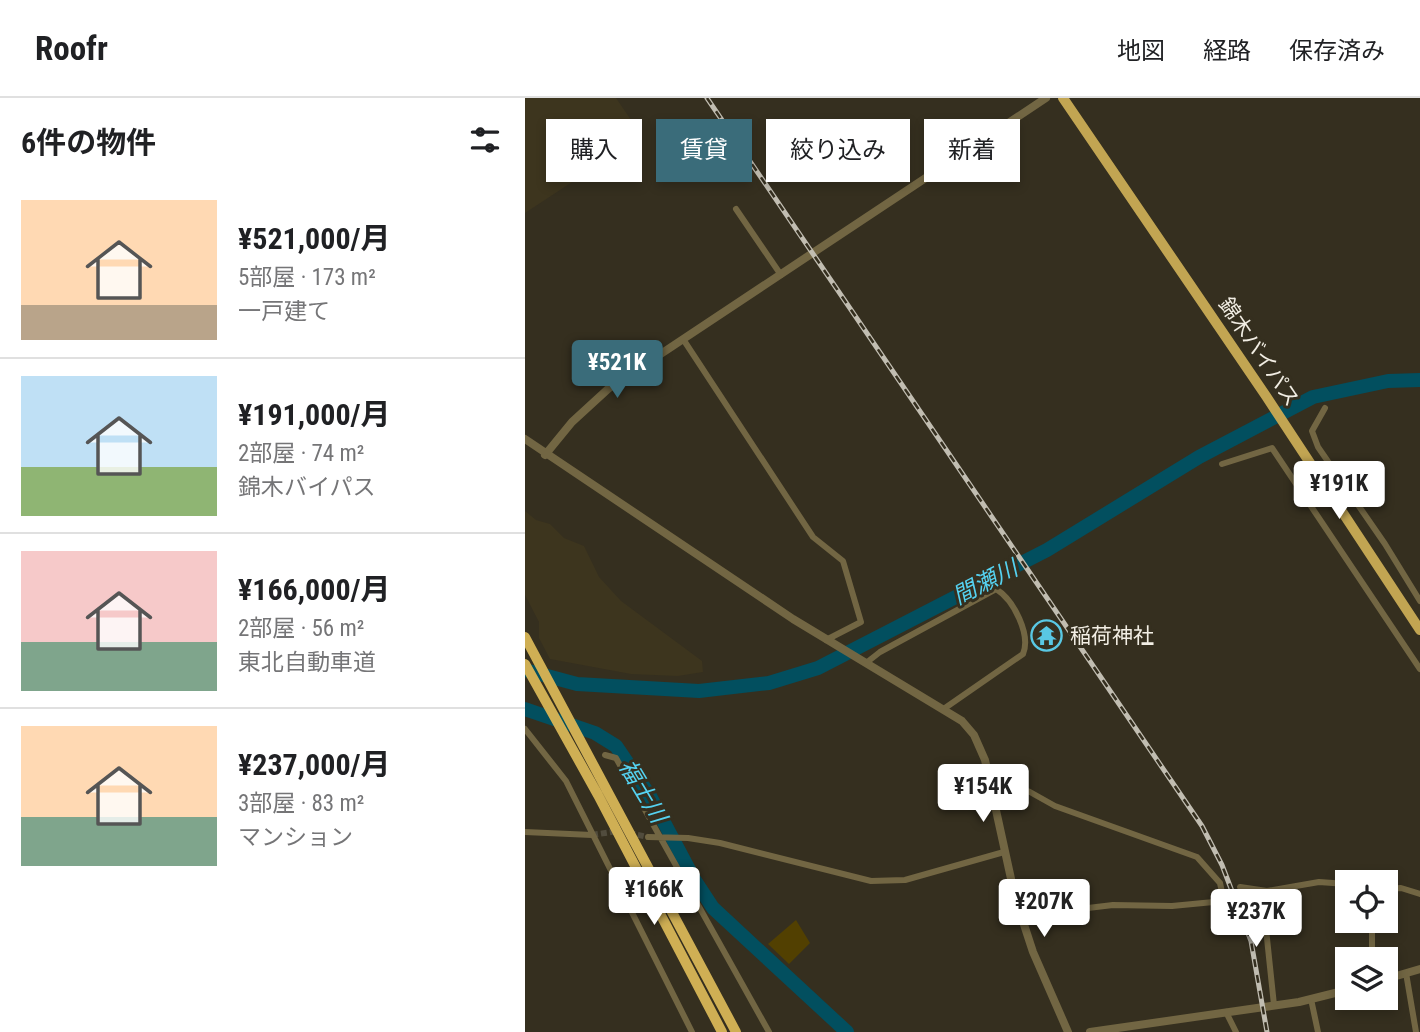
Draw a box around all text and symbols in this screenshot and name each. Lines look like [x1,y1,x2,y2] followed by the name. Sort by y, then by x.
[35,29,108,68] text: Roofr
[1117,37,1165,65] text: 地図
[1203,37,1251,65] text: 経路
[1289,37,1385,65] text: 保存済み
[546,119,642,182] chip: 購入
[656,119,752,182] chip: 賃貸
[766,119,910,182] chip: 絞り込み
[924,119,1020,182] chip: 新着
[466,121,504,159] icon: filters
[21,125,156,160] text: 6件の物件
[238,221,391,256] text: ¥521,000/月
[77,228,161,312] icon: home
[238,264,376,291] text: 5部屋 · 173 m²
[1214,293,1304,411] street label: 錦木バイパス
[238,298,330,325] text: 一戸建て
[568,341,666,400] pin: ¥521K
[588,349,646,376] text: ¥521K
[238,397,391,432] text: ¥191,000/月
[77,404,161,488] icon: home
[238,440,364,467] text: 2部屋 · 74 m²
[1290,462,1388,521] pin: ¥191K
[1310,470,1368,497] text: ¥191K
[238,474,376,501] text: 錦木バイパス
[948,553,1025,610] water label: 間瀬川
[238,572,391,607] text: ¥166,000/月
[77,579,161,663] icon: home
[238,615,364,642] text: 2部屋 · 56 m²
[1030,619,1064,653] temple icon: 稲荷神社
[1070,624,1154,648] place label: 稲荷神社
[238,649,376,676] text: 東北自動車道
[238,747,391,782] text: ¥237,000/月
[77,754,161,838] icon: home
[613,755,673,830] water label: 福士川
[934,764,1032,824] pin: ¥154K
[954,773,1012,800] text: ¥154K
[238,790,364,817] text: 3部屋 · 83 m²
[238,824,353,851] text: マンション
[605,868,703,927] pin: ¥166K
[1335,870,1398,1010] map controls
[1335,870,1398,933] button: locate
[625,876,683,903] text: ¥166K
[995,880,1093,939] pin: ¥207K
[1015,888,1073,915] text: ¥207K
[1207,890,1305,949] pin: ¥237K
[1227,898,1285,925] text: ¥237K
[1335,947,1398,1010] button: layers

